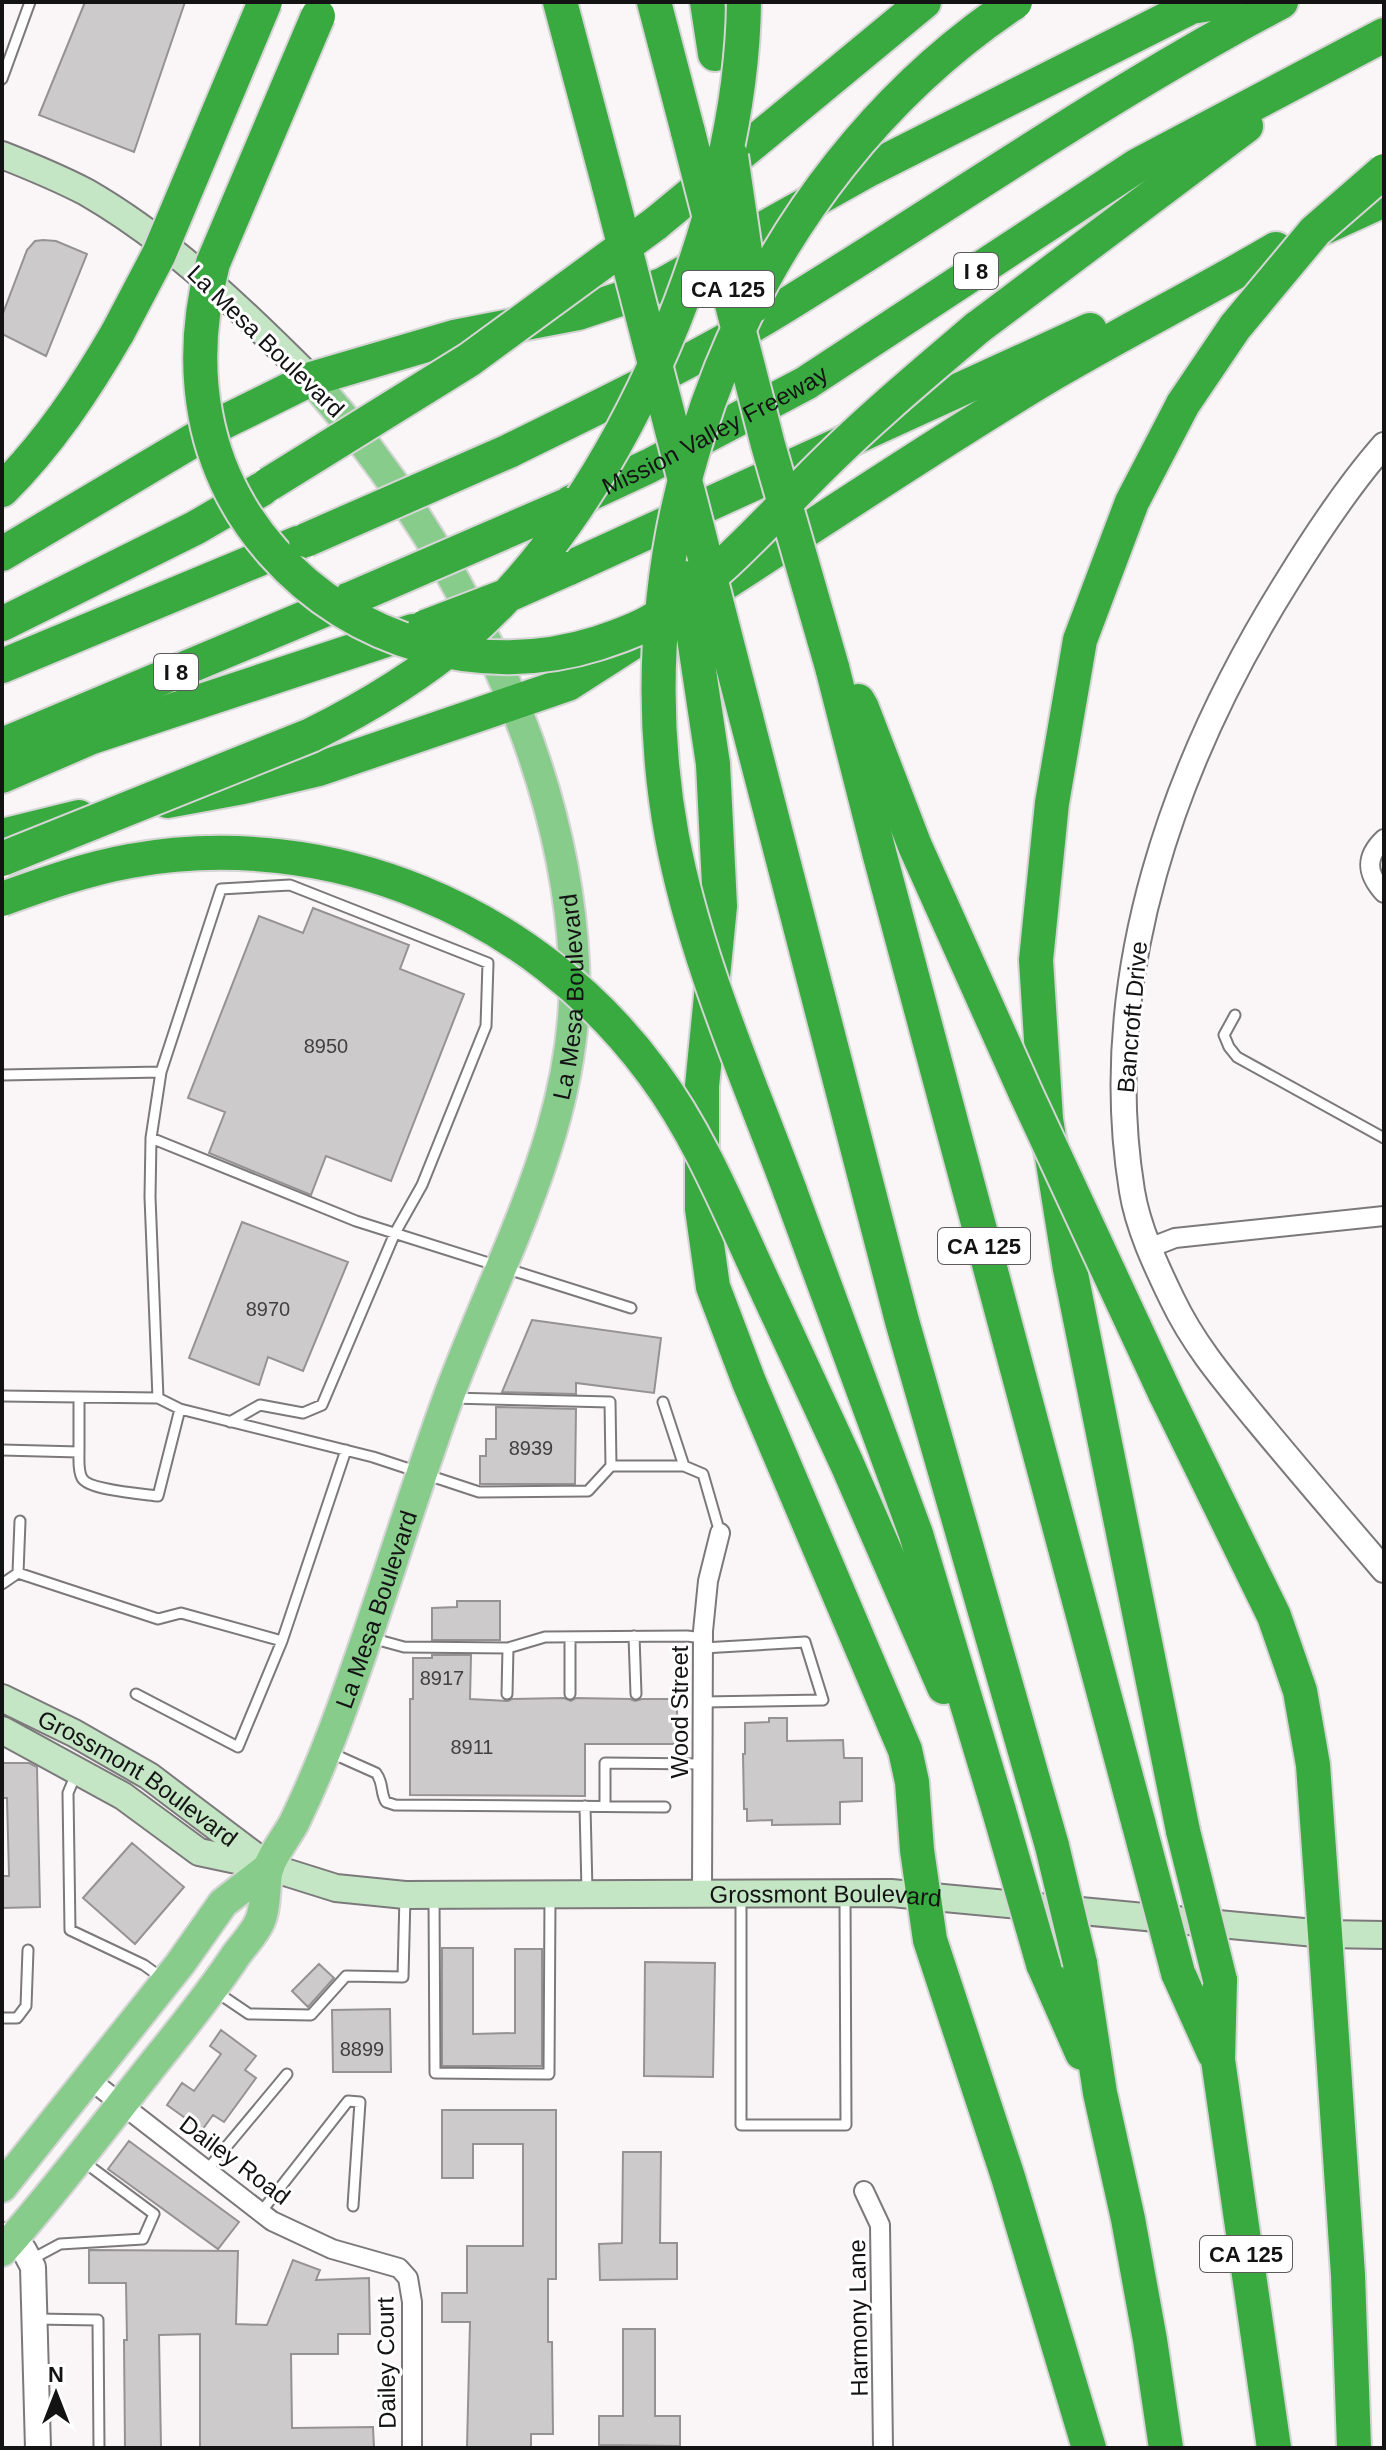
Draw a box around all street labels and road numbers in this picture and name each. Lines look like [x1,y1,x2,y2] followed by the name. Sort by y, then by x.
[954,253,998,289] road number: I 8
[182,259,350,423] street label: La Mesa Boulevard
[682,271,774,307] road number: CA 125
[598,359,832,500] street label: Mission Valley Freeway
[154,654,198,690] road number: I 8
[547,892,588,1102] street label: La Mesa Boulevard
[1112,940,1152,1094] street label: Bancroft Drive
[938,1228,1030,1264] road number: CA 125
[330,1507,422,1712] street label: La Mesa Boulevard
[666,1645,693,1778] street label: Wood Street
[34,1704,243,1852] street label: Grossmont Boulevard
[709,1879,943,1911] street label: Grossmont Boulevard
[175,2110,295,2210] street label: Dailey Road
[1200,2236,1292,2272] road number: CA 125
[843,2239,873,2397] street label: Harmony Lane
[371,2296,401,2429] street label: Dailey Court

